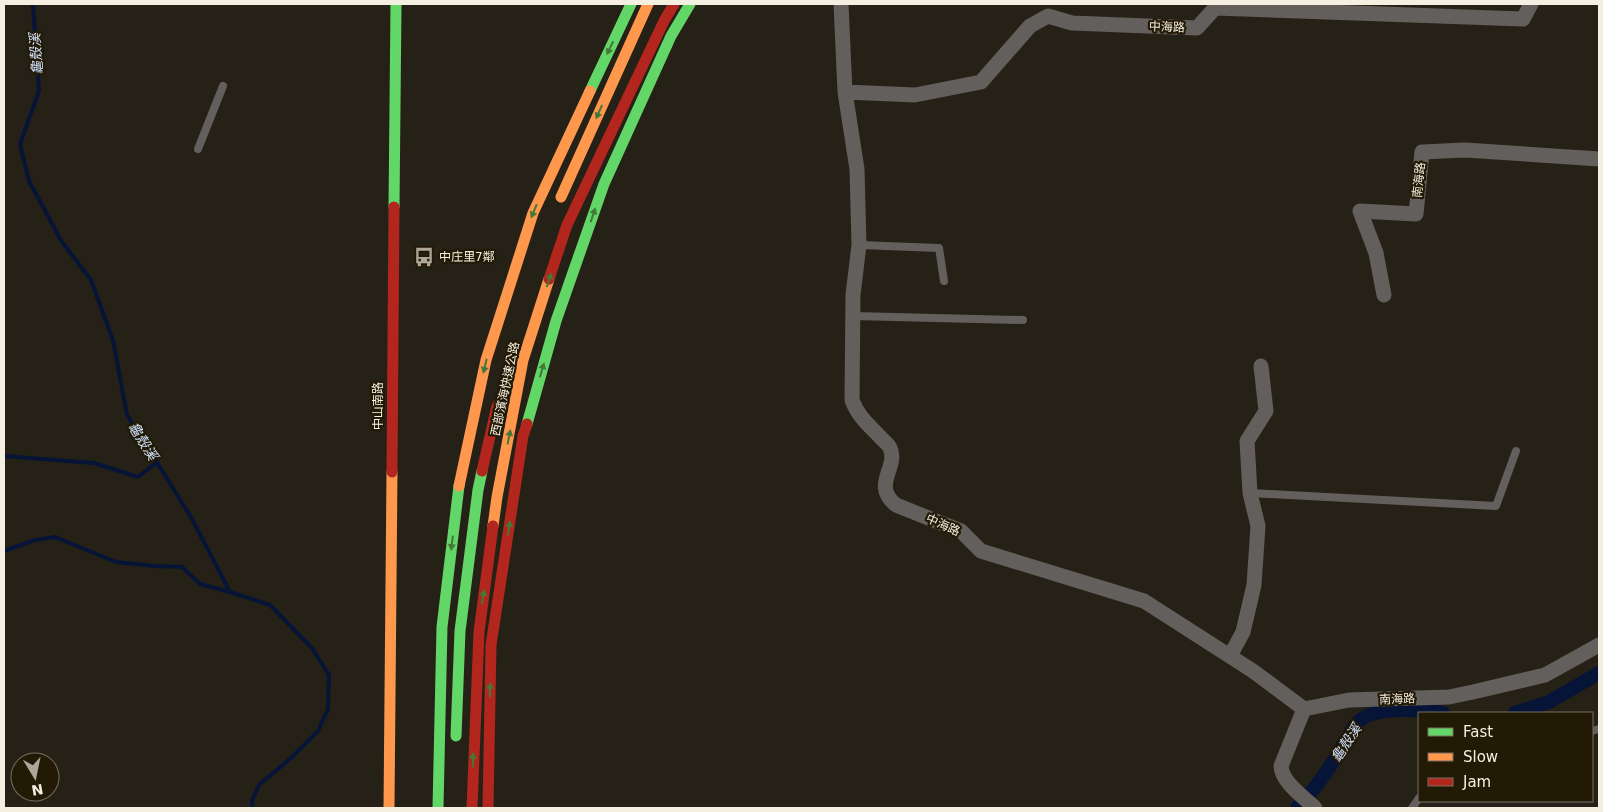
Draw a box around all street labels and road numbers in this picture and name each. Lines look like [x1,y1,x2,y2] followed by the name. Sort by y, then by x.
[1149,19,1185,35] street label: 中海路
[1410,161,1428,199] street label: 南海路
[488,341,522,437] street label: 西部濱海快速公路
[371,382,385,430] street label: 中山南路
[924,511,962,539] street label: 中海路
[1379,691,1415,707] street label: 南海路

